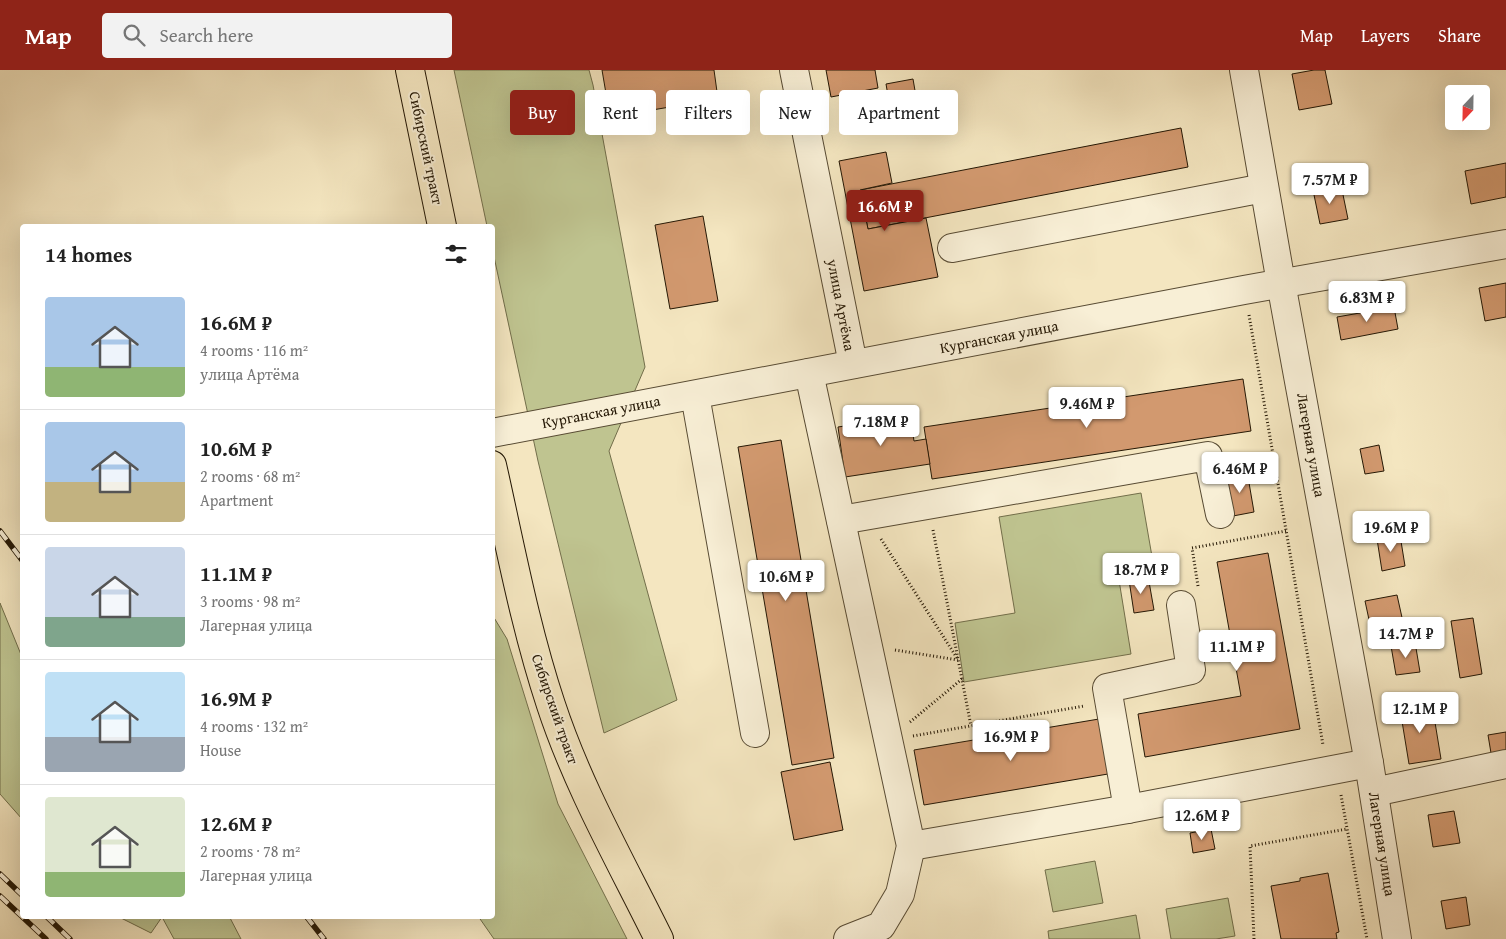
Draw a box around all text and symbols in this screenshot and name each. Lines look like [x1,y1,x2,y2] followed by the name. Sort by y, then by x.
[102,13,452,58] search box
[25,18,72,53] text: Map
[120,21,148,49] icon: search
[160,21,253,49] text: Search here
[1300,22,1333,49] text: Map
[1361,22,1410,49] text: Layers
[1438,22,1481,49] text: Share
[1445,85,1490,130] north arrow
[1445,85,1490,130] map controls
[404,89,449,207] street label: Сибирский тракт
[510,90,575,135] chip: Buy
[585,90,656,135] chip: Rent
[666,90,750,135] chip: Filters
[760,90,829,135] chip: New
[839,90,958,135] chip: Apartment
[1284,162,1376,205] pin: 7.57M ₽
[1303,167,1357,191] text: 7.57M ₽
[839,190,931,232] pin: 16.6M ₽
[858,194,912,218] text: 16.6M ₽
[45,239,132,270] text: 14 homes
[442,240,470,268] icon: filters
[822,256,861,353] street label: улица Артёма
[1321,280,1413,323] pin: 6.83M ₽
[1340,285,1394,309] text: 6.83M ₽
[200,307,272,338] text: 16.6M ₽
[938,315,1061,358] street label: Курганская улица
[85,317,145,377] icon: home
[200,338,308,362] text: 4 rooms · 116 m²
[200,362,299,386] text: улица Артёма
[1041,386,1133,429] pin: 9.46M ₽
[540,390,663,433] street label: Курганская улица
[1060,391,1114,415] text: 9.46M ₽
[1292,391,1331,499] street label: Лагерная улица
[835,404,927,447] pin: 7.18M ₽
[854,409,908,433] text: 7.18M ₽
[200,433,272,464] text: 10.6M ₽
[85,442,145,502] icon: home
[1194,452,1286,494] pin: 6.46M ₽
[1213,456,1267,480] text: 6.46M ₽
[200,464,300,488] text: 2 rooms · 68 m²
[200,488,273,512] text: Apartment
[1345,510,1437,553] pin: 19.6M ₽
[1364,515,1418,539] text: 19.6M ₽
[1095,552,1187,595] pin: 18.7M ₽
[1114,557,1168,581] text: 18.7M ₽
[200,558,272,589] text: 11.1M ₽
[740,560,832,602] pin: 10.6M ₽
[759,564,813,588] text: 10.6M ₽
[85,567,145,627] icon: home
[200,589,300,613] text: 3 rooms · 98 m²
[200,613,312,637] text: Лагерная улица
[1360,616,1452,659] pin: 14.7M ₽
[1379,621,1433,645] text: 14.7M ₽
[1191,630,1283,672] pin: 11.1M ₽
[1210,634,1264,658] text: 11.1M ₽
[527,651,584,767] street label: Сибирский тракт
[200,683,272,714] text: 16.9M ₽
[85,692,145,752] icon: home
[1374,692,1466,734] pin: 12.1M ₽
[1393,696,1447,720] text: 12.1M ₽
[200,714,308,738] text: 4 rooms · 132 m²
[965,720,1057,762] pin: 16.9M ₽
[984,724,1038,748] text: 16.9M ₽
[200,738,241,762] text: House
[1364,790,1401,898] street label: Лагерная улица
[1156,798,1248,841] pin: 12.6M ₽
[1175,803,1229,827] text: 12.6M ₽
[200,808,272,839] text: 12.6M ₽
[85,817,145,877] icon: home
[200,839,300,863] text: 2 rooms · 78 m²
[200,863,312,887] text: Лагерная улица

